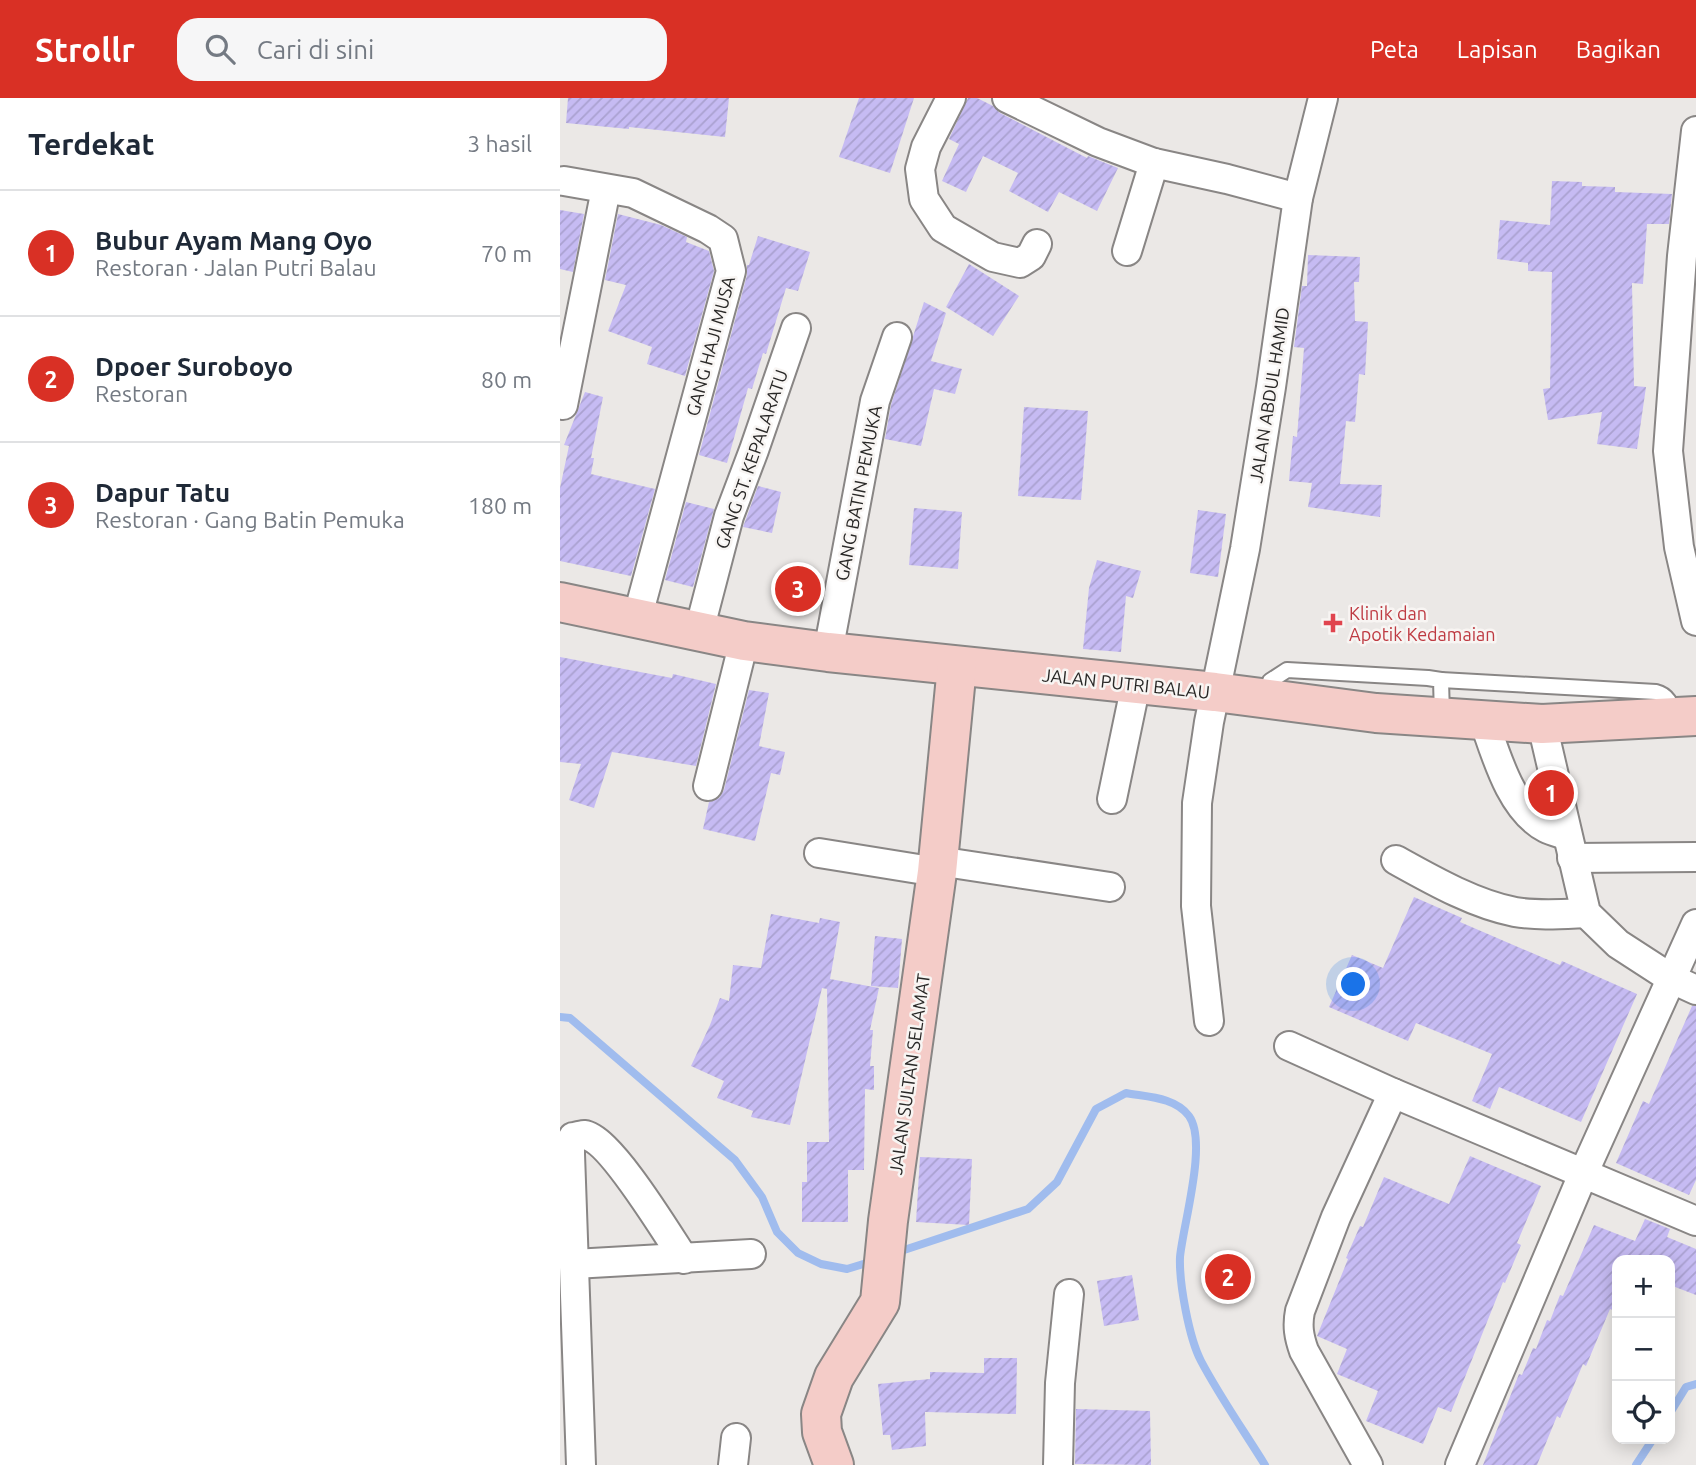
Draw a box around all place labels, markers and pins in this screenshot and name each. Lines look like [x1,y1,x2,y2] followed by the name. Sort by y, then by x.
[775,563,821,615] pin: 3
[1349,603,1496,644] place label: Klinik dan Apotik Kedamaian
[1323,613,1343,633] marker: Klinik dan Apotik Kedamaian
[1528,767,1574,819] pin: 1
[1205,1251,1251,1303] pin: 2

